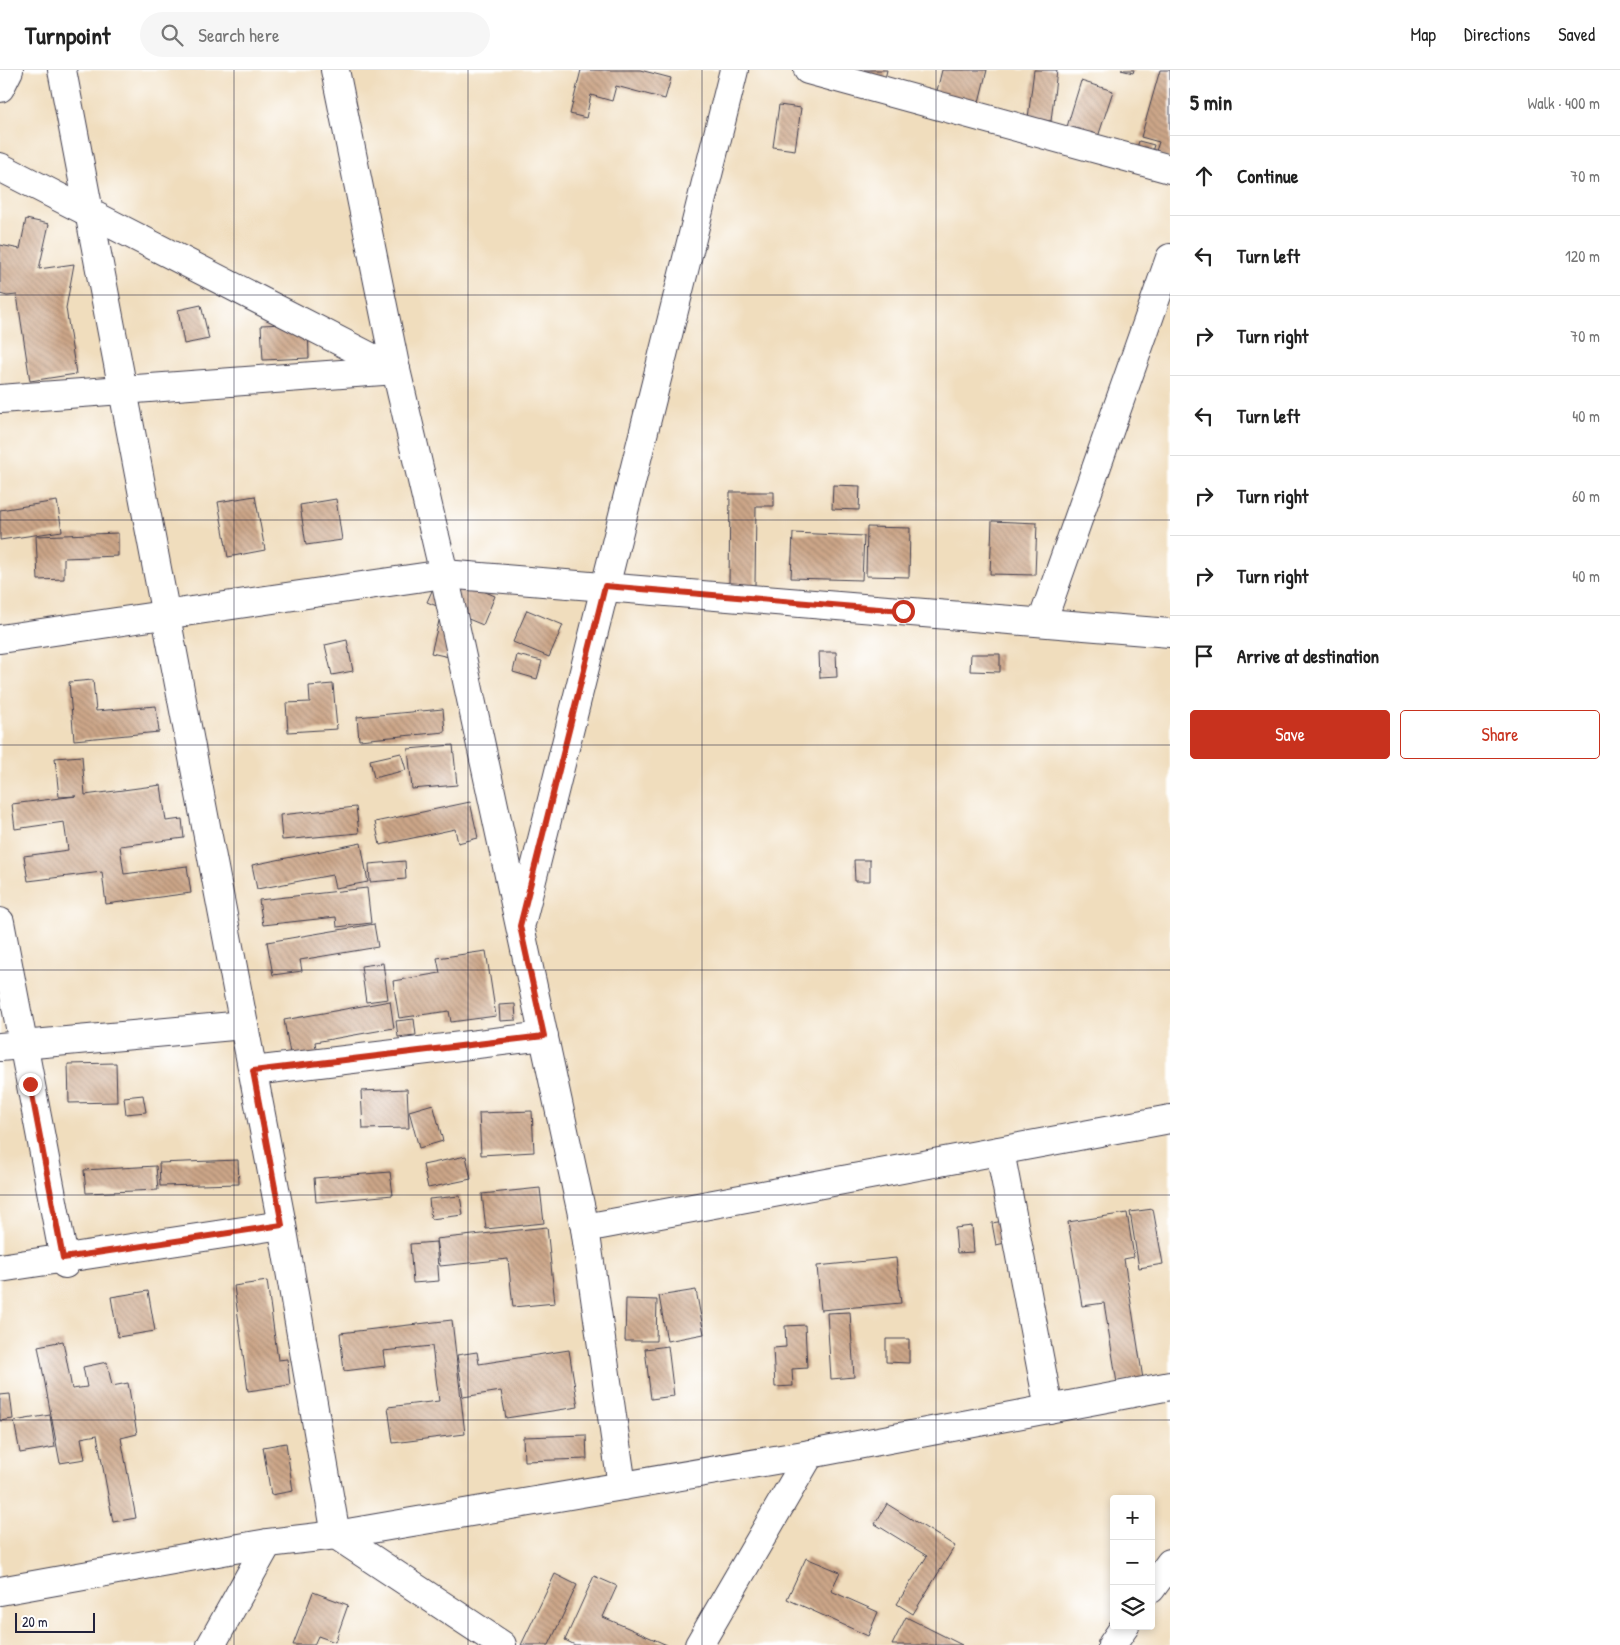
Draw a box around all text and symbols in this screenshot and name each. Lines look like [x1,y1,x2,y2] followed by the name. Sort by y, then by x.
[140,12,490,57] search box
[25,19,110,51] text: Turnpoint
[158,21,186,49] icon: search
[198,22,280,48] text: Search here
[1411,22,1436,47] text: Map
[1464,22,1530,47] text: Directions
[1558,22,1595,47] text: Saved
[1190,88,1232,117] text: 5 min
[1528,92,1600,114] text: Walk · 400 m
[1190,162,1218,190] icon: ahead
[1237,163,1298,189] text: Continue
[1570,165,1600,187] text: 70 m
[1190,242,1218,270] icon: left
[1237,243,1300,269] text: Turn left
[1565,245,1600,267] text: 120 m
[1190,322,1218,350] icon: right
[1237,323,1308,349] text: Turn right
[1570,325,1600,347] text: 70 m
[1190,402,1218,430] icon: left
[1237,403,1300,429] text: Turn left
[1572,405,1600,427] text: 40 m
[1190,482,1218,510] icon: right
[1237,483,1308,509] text: Turn right
[1572,485,1600,507] text: 60 m
[1190,562,1218,590] icon: right
[1237,563,1308,589] text: Turn right
[1572,565,1600,587] text: 40 m
[892,600,915,623] route start
[1190,642,1218,670] icon: arrive
[1237,643,1379,669] text: Arrive at destination
[1190,710,1390,759] button: Save
[1400,710,1600,759] button: Share
[19,1073,42,1096] route end
[1110,1495,1155,1630] map controls
[1110,1495,1155,1540] button: +
[1110,1540,1155,1585] button: −
[1110,1585,1155,1630] button: layers
[15,1610,95,1633] scale bar
[22,1612,48,1631] text: 20 m

